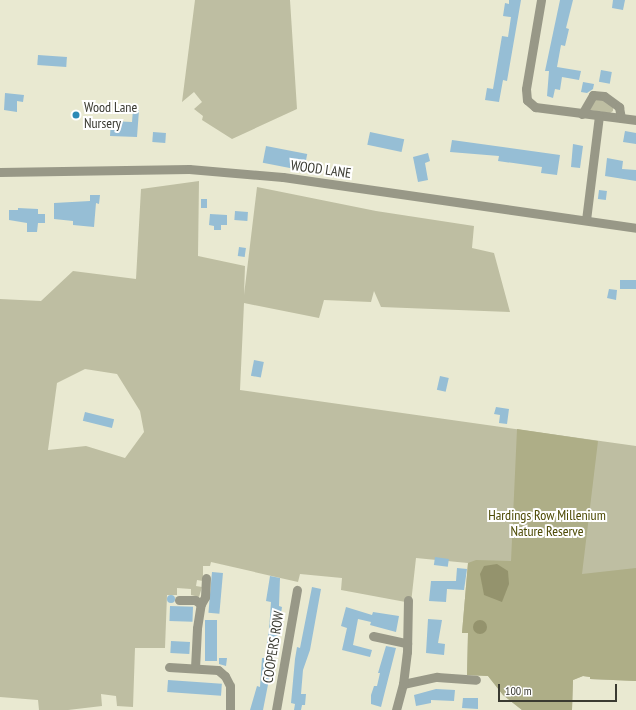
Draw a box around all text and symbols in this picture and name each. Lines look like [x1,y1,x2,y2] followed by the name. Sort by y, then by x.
[84,99,137,132] place label: Wood Lane Nursery
[71,110,81,120] marker: Wood Lane Nursery
[290,156,352,182] street label: WOOD LANE
[488,507,606,540] park label: Hardings Row Millenium Nature Reserve
[259,610,287,684] street label: COOPERS ROW
[500,676,619,702] scale bar
[505,683,532,698] text: 100 m

